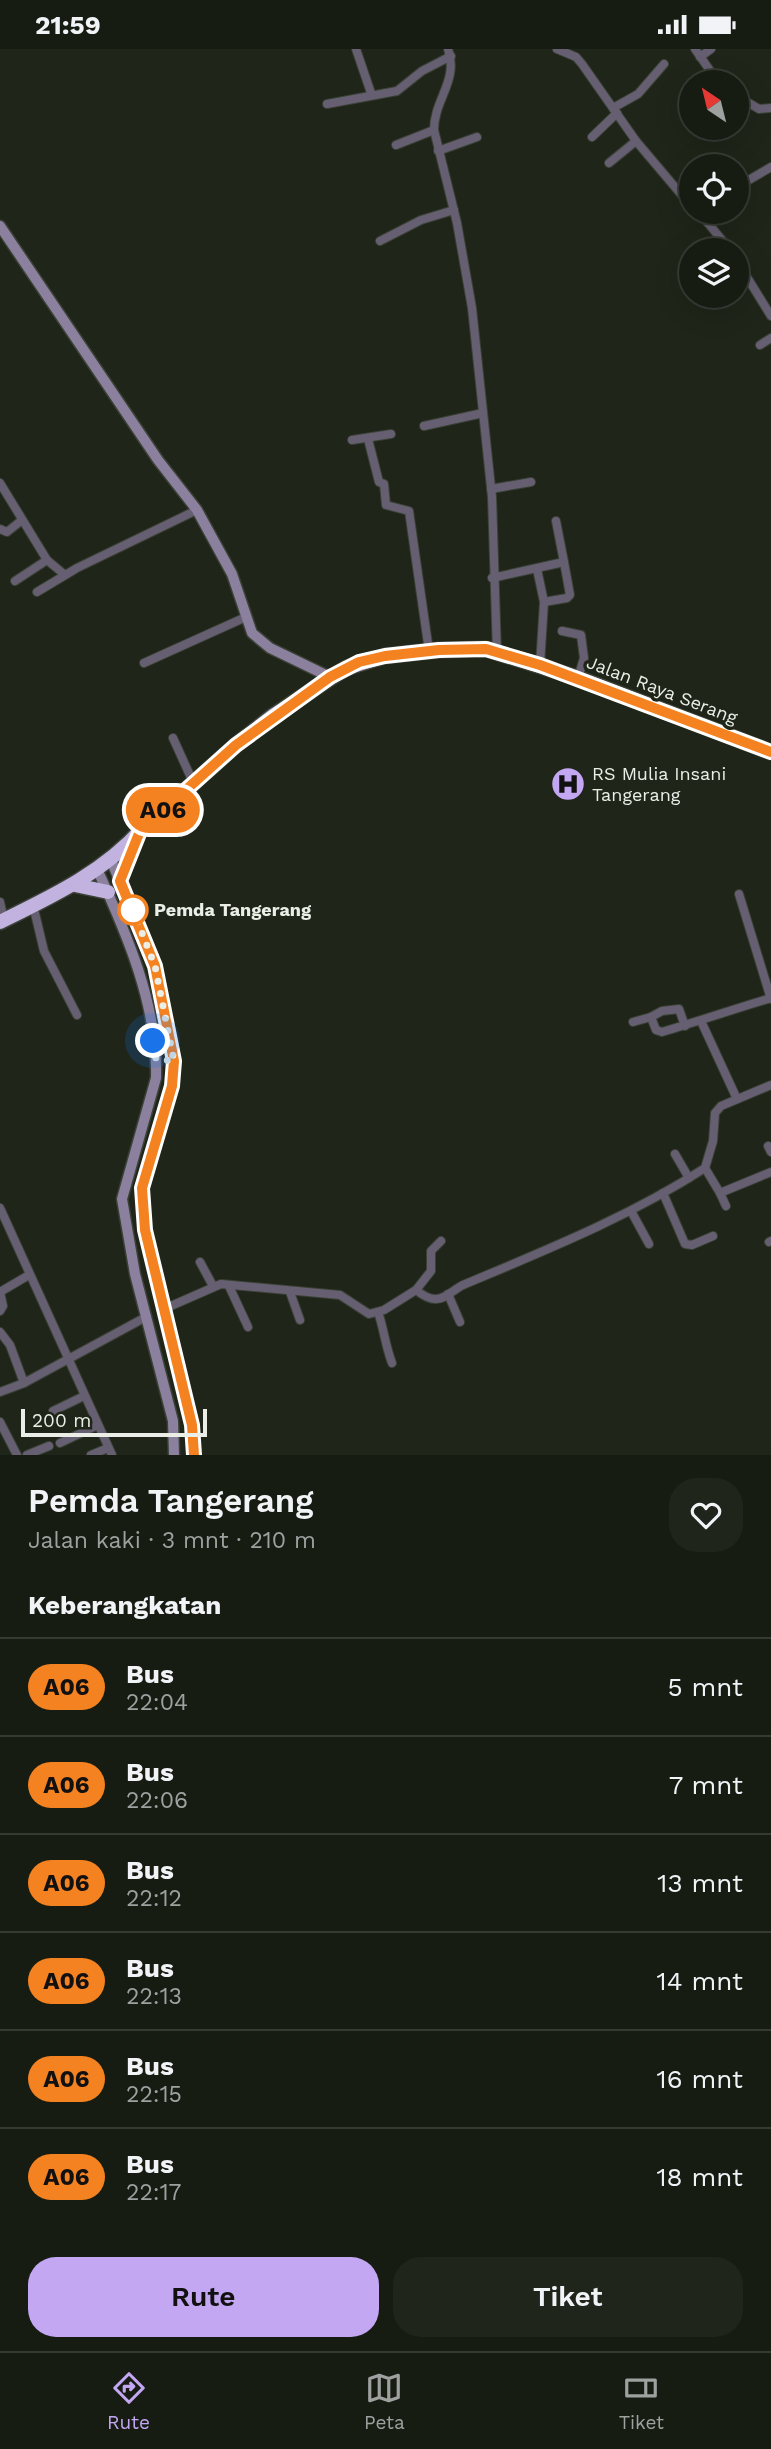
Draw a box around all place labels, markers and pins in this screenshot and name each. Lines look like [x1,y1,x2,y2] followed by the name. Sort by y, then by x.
[592,763,726,805] place label: RS Mulia Insani Tangerang
[549,765,587,803] hospital icon: RS Mulia Insani Tangerang
[118,895,148,925] marker: Pemda Tangerang
[154,899,312,920] place label: Pemda Tangerang

